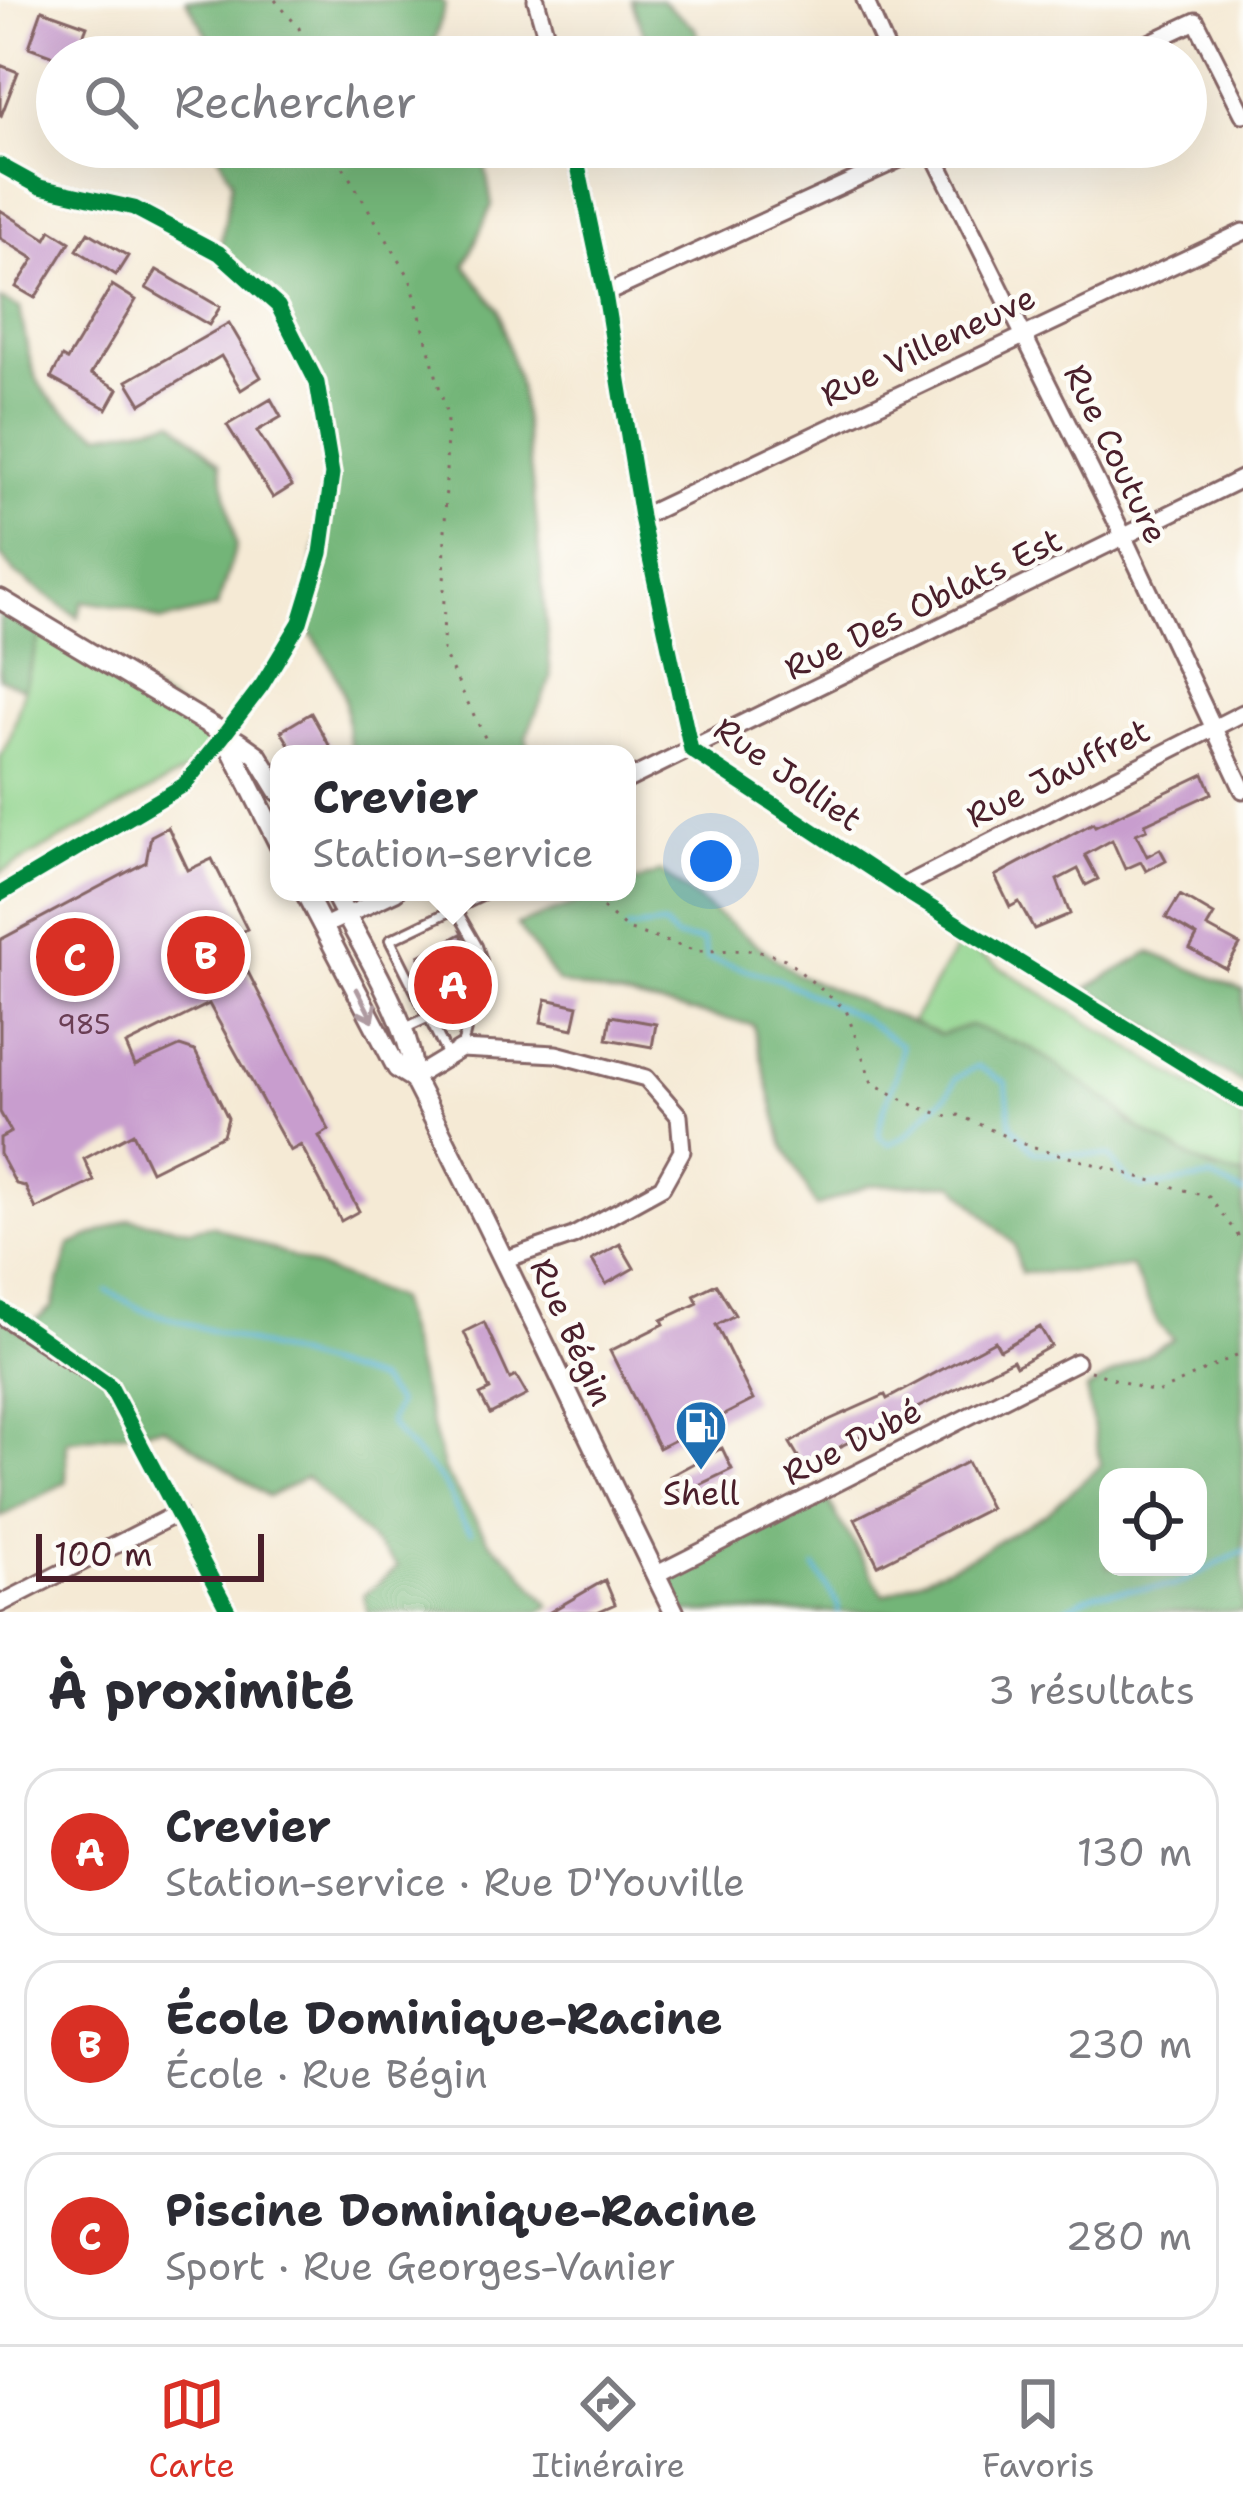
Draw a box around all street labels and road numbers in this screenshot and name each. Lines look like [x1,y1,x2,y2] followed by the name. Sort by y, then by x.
[813,275,1043,417] street label: Rue Villeneuve
[1053,357,1179,551] street label: Rue Couture
[777,517,1069,691] street label: Rue Des Oblats Est
[705,706,871,842] street label: Rue Jolliet
[959,708,1157,838] street label: Rue Jauffret
[519,1251,625,1413] street label: Rue Bégin
[775,1388,929,1496] street label: Rue Dubé

